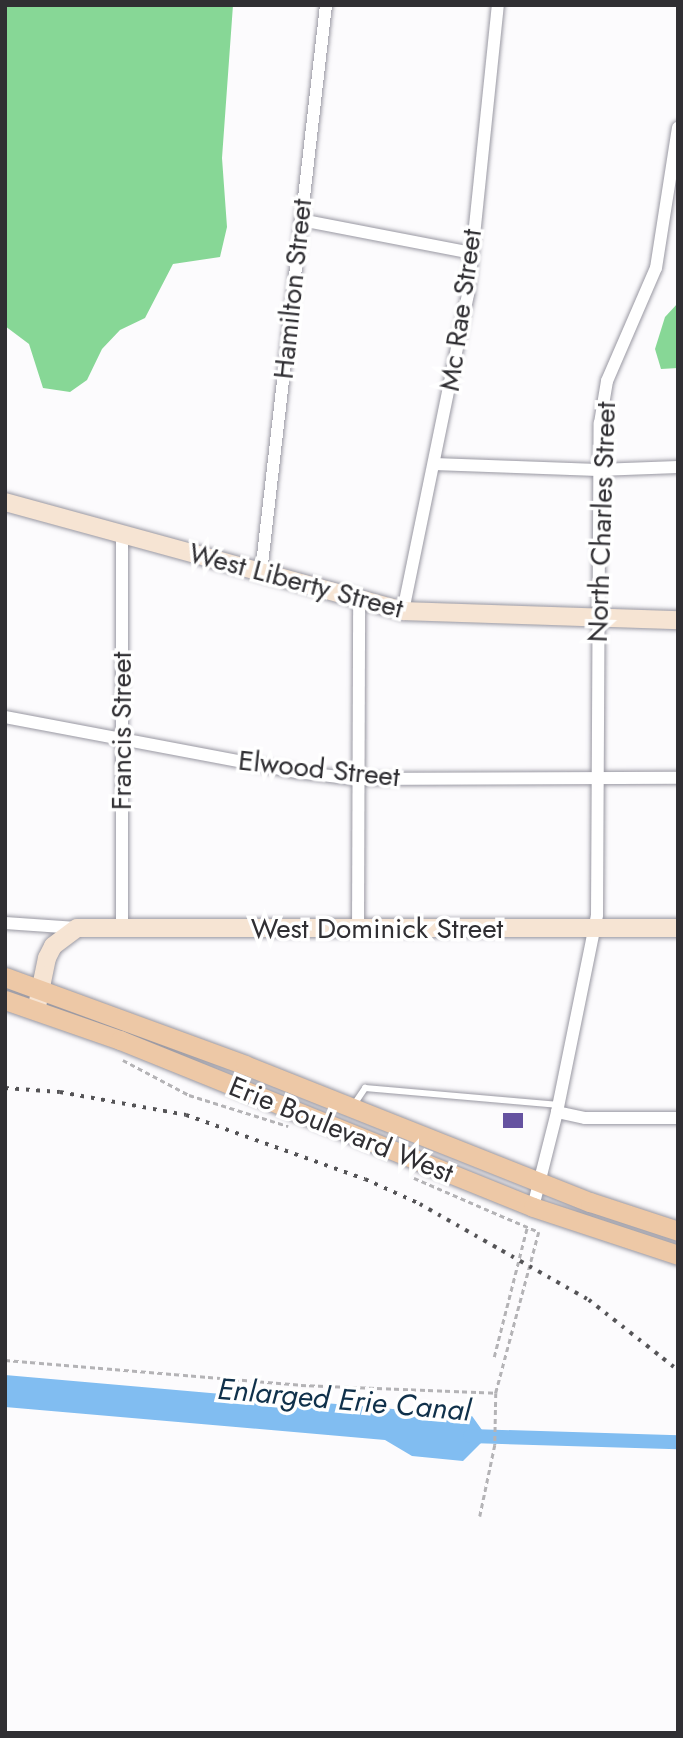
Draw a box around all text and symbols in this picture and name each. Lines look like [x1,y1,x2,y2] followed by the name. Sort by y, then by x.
[267,197,319,381] street label: Hamilton Street
[433,227,489,393] street label: Mc Rae Street
[581,401,623,643] street label: North Charles Street
[185,536,407,626] street label: West Liberty Street
[105,652,139,810] street label: Francis Street
[237,744,401,794] street label: Elwood Street
[251,912,503,946] street label: West Dominick Street
[224,1070,458,1190] street label: Erie Boulevard West
[216,1371,472,1429] water label: Enlarged Erie Canal

